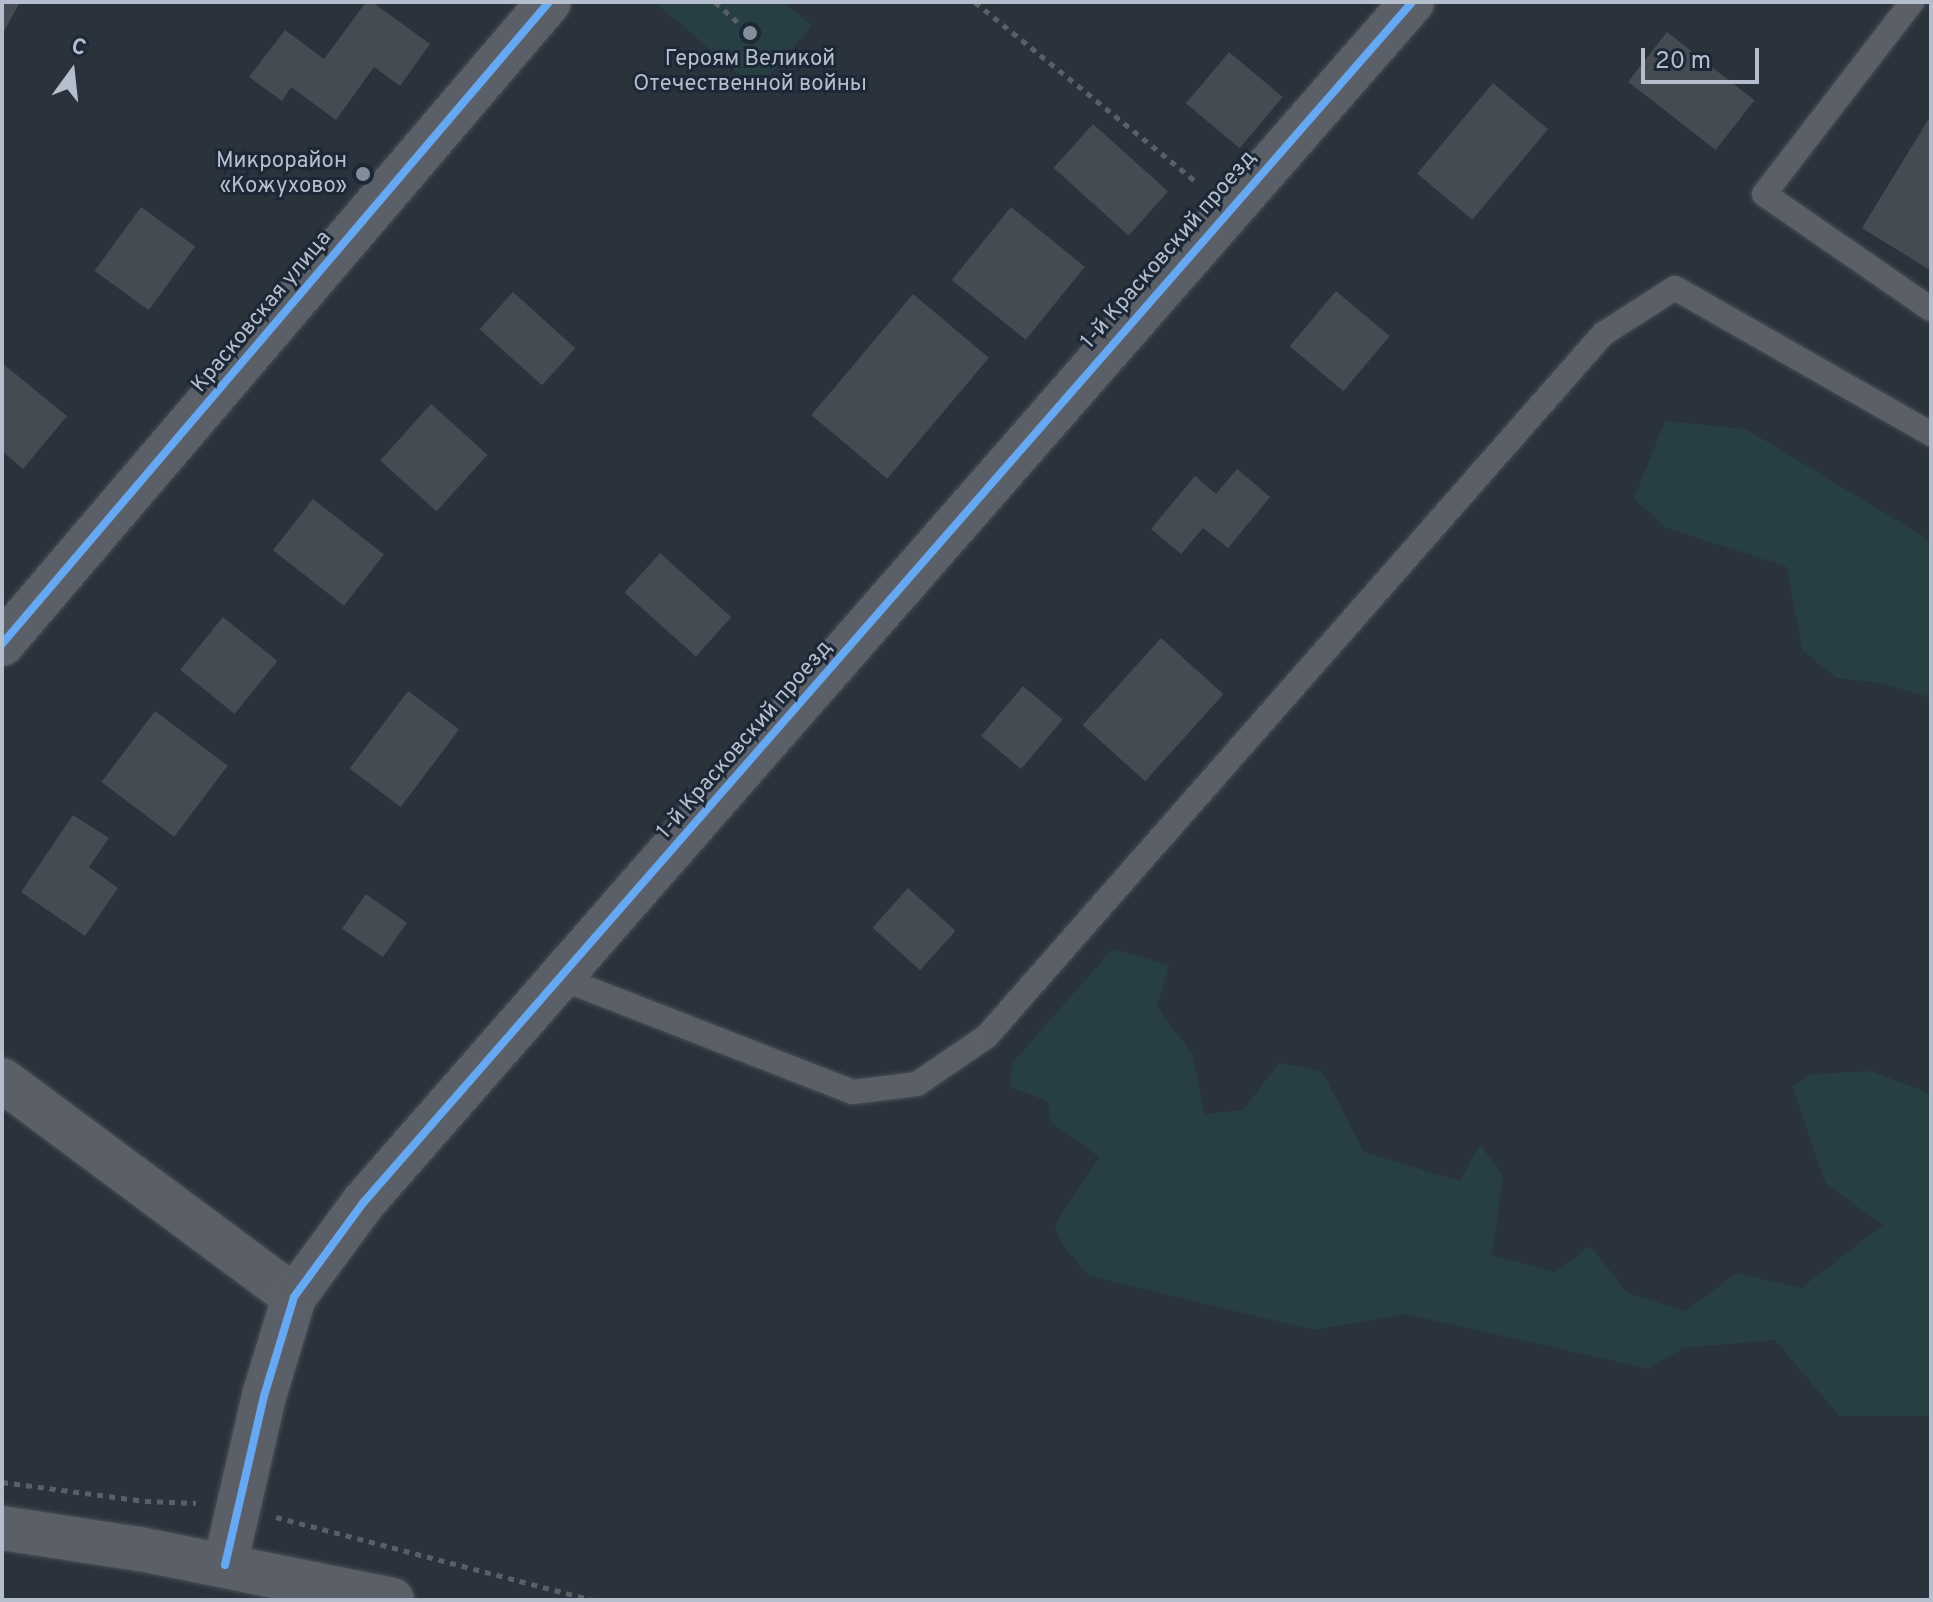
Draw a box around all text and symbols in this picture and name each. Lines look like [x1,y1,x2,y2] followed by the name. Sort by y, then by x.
[741,24,759,42] marker: Героям Великой Отечественной войны
[32,32,112,112] north arrow
[1645,32,1763,82] scale bar
[68,33,89,63] text: С
[633,46,867,98] place label: Героям Великой Отечественной войны
[1655,47,1711,77] text: 20 m
[1076,145,1262,355] street label: 1-й Красковский проезд
[216,148,347,200] place label: Микрорайон «Кожухово»
[354,165,372,183] marker: Микрорайон «Кожухово»
[187,226,337,398] street label: Красковская улица
[652,635,838,845] street label: 1-й Красковский проезд

